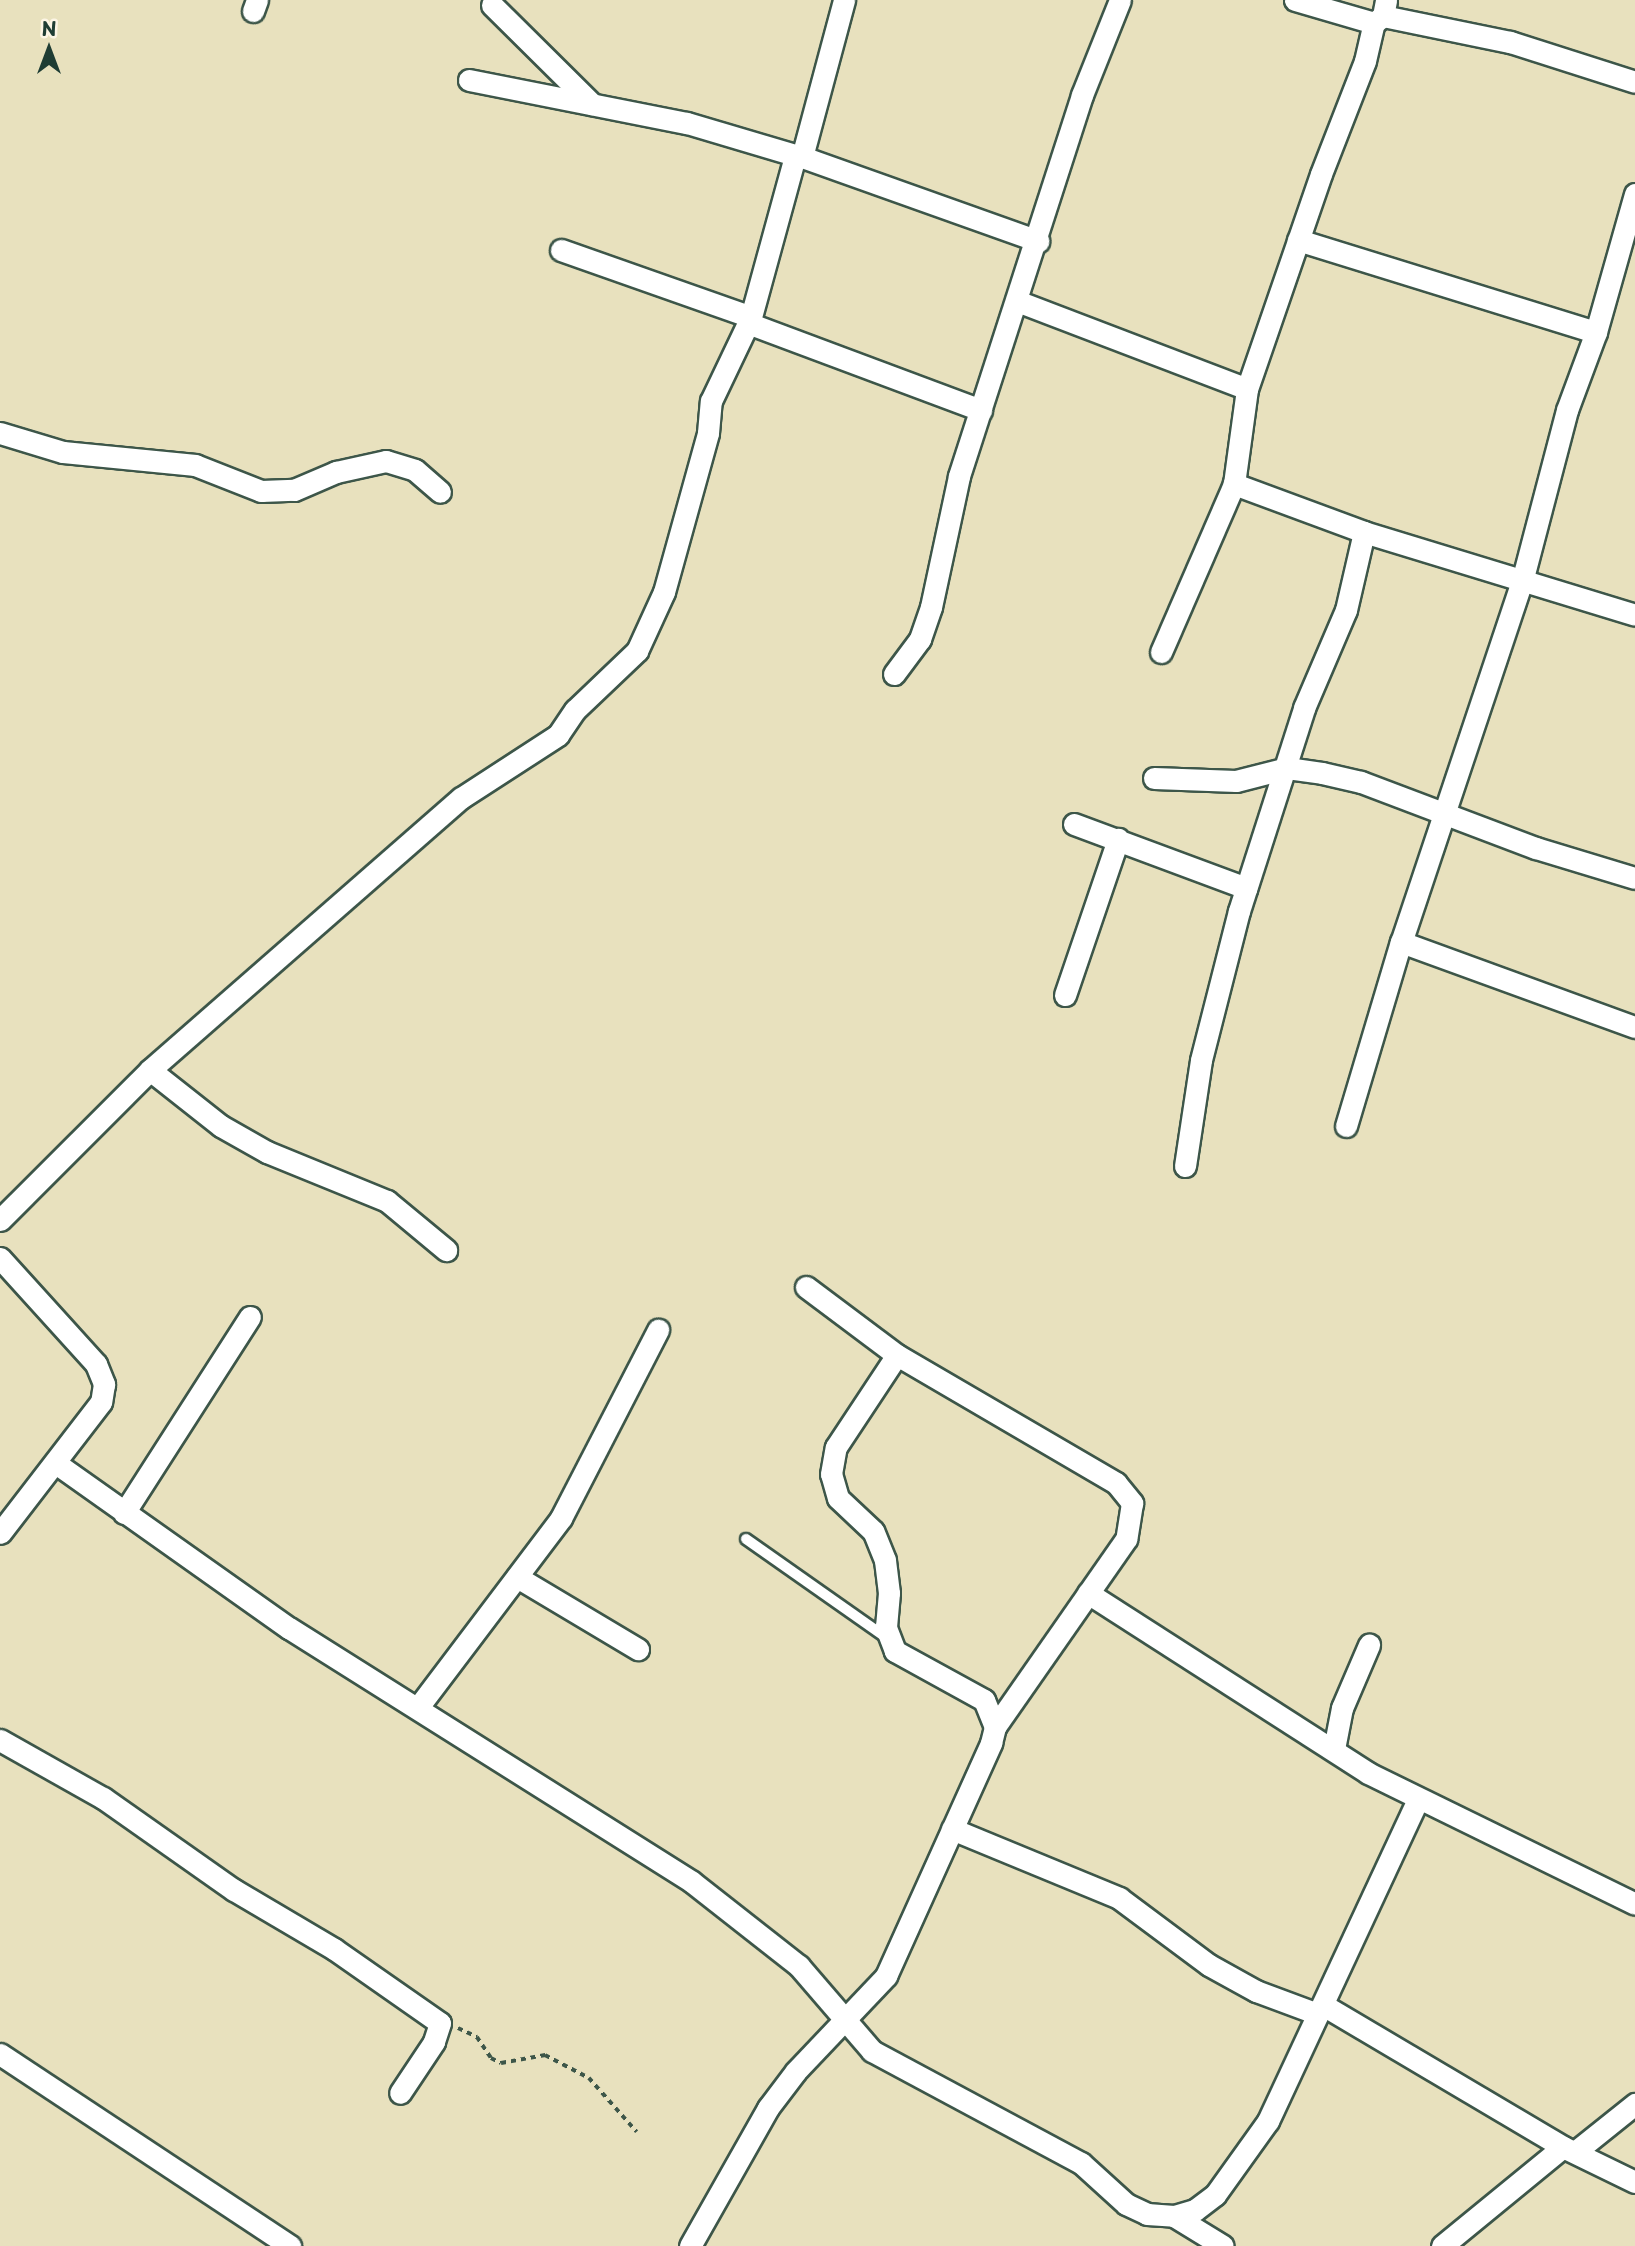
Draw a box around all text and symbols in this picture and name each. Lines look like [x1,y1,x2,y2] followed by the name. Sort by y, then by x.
[14,14,84,84] north arrow
[41,14,57,42] text: N

